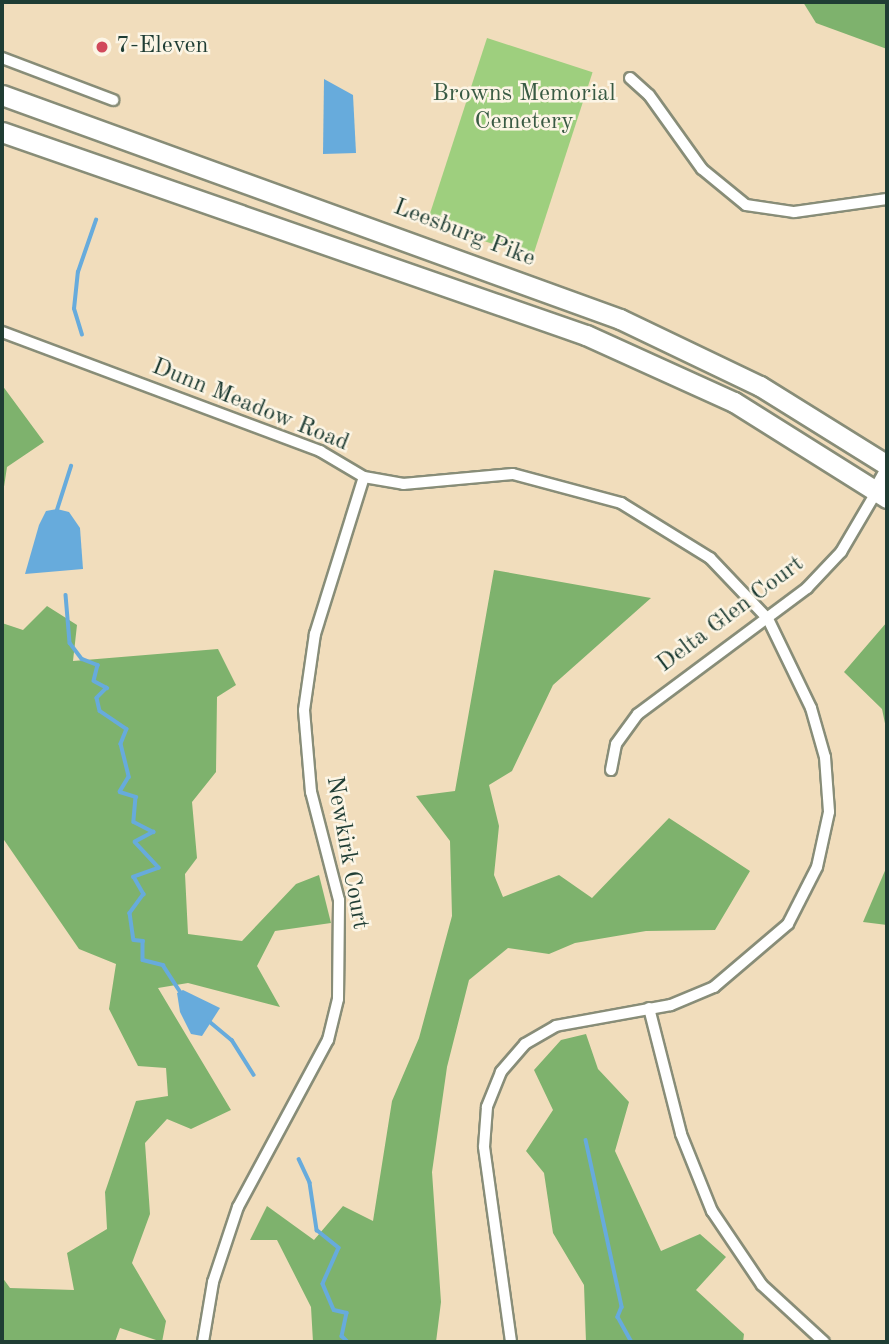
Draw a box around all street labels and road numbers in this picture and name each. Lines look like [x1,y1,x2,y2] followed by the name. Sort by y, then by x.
[389,194,539,274] street label: Leesburg Pike
[147,353,353,459] street label: Dunn Meadow Road
[652,550,810,680] street label: Delta Glen Court
[318,774,374,932] street label: Newkirk Court

